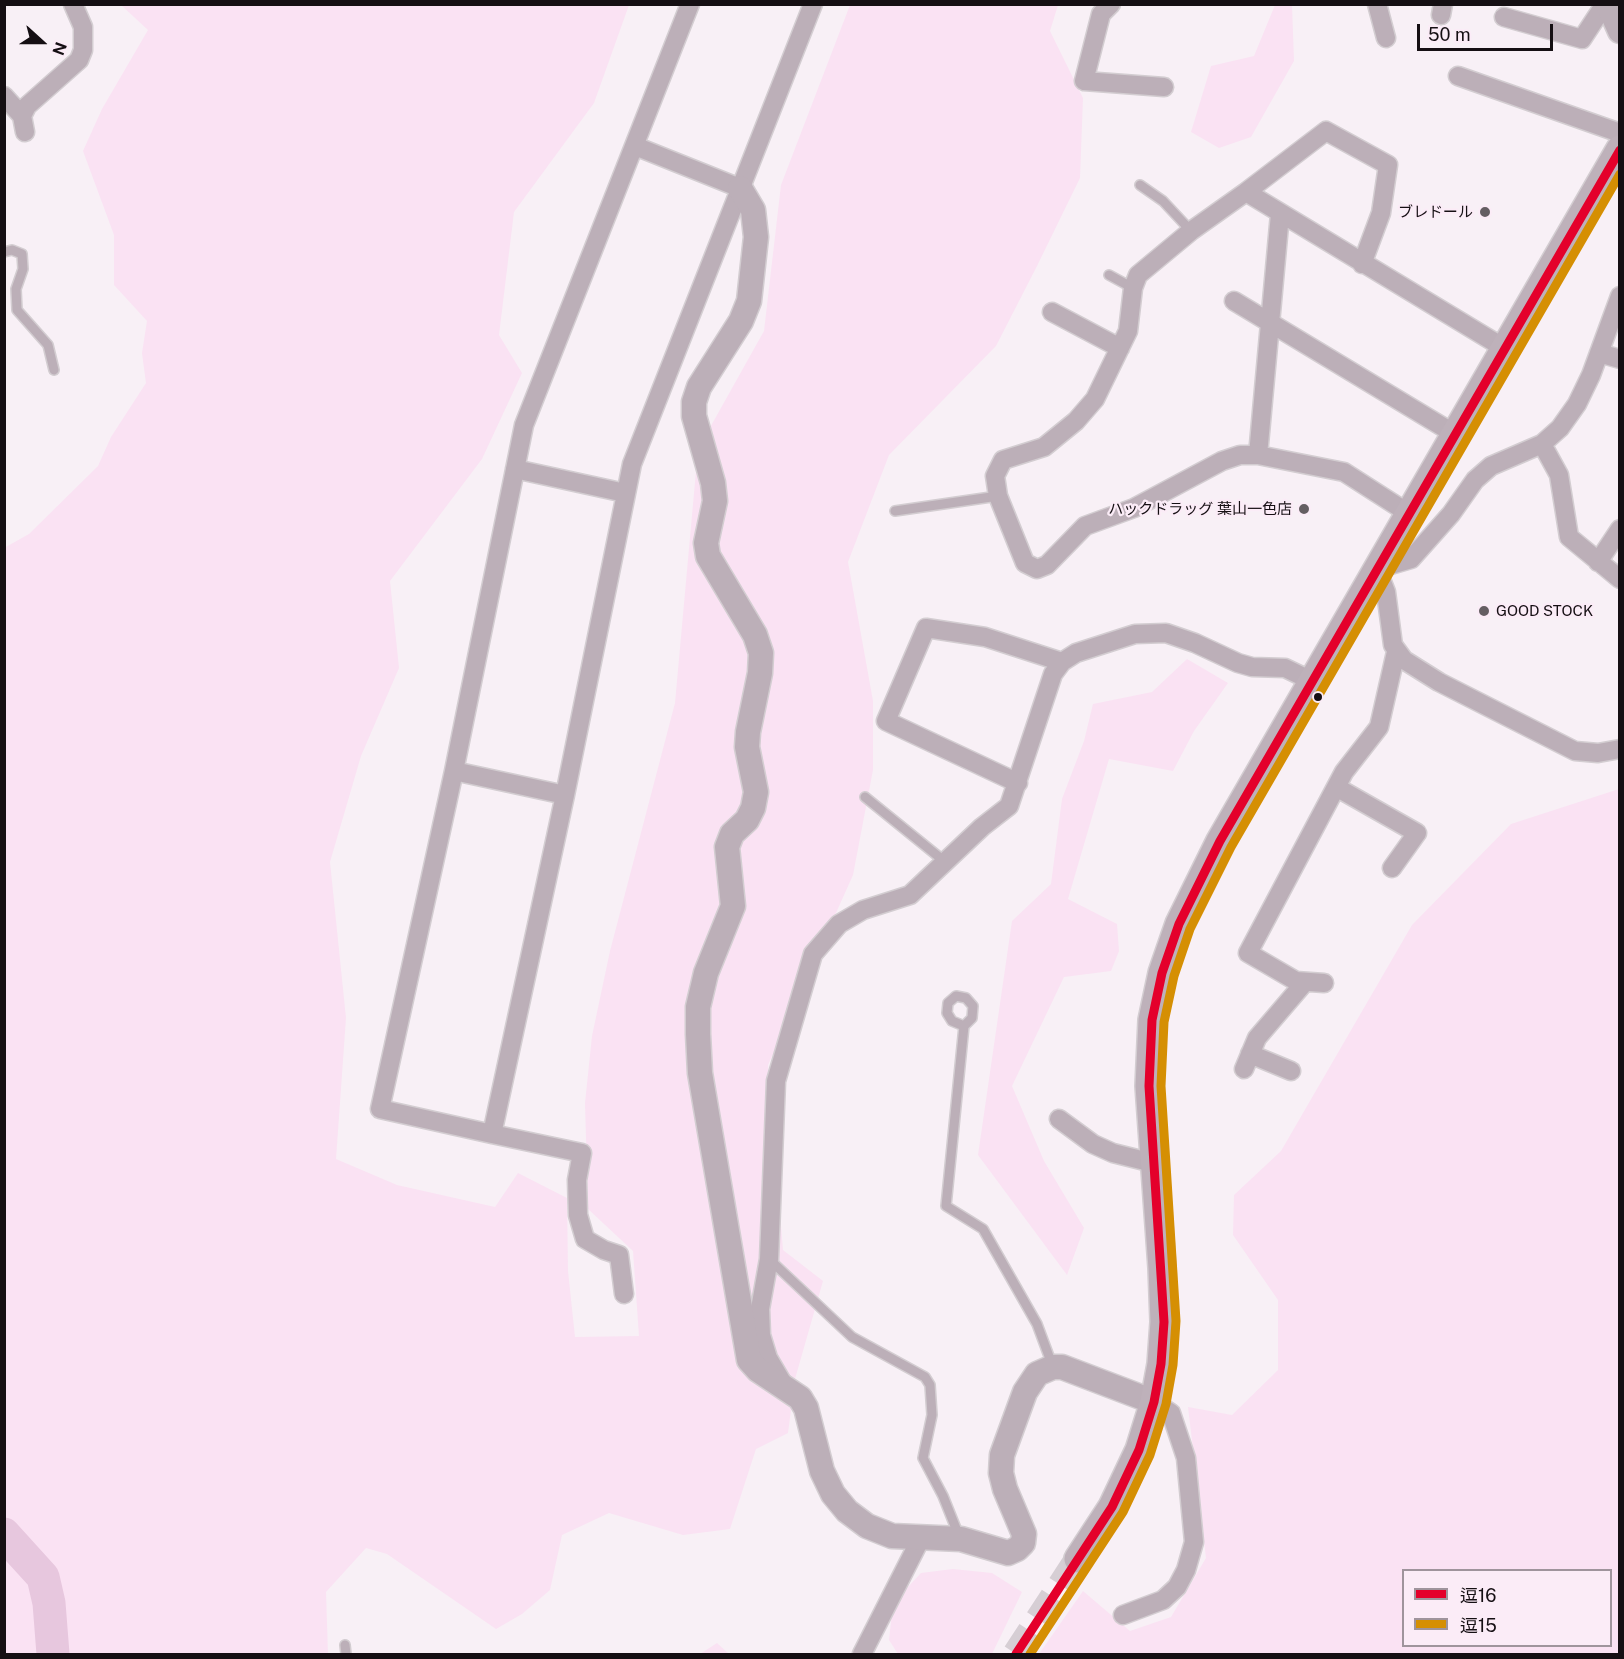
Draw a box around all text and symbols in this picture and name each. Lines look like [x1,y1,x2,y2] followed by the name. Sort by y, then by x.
[12,12,72,72] north arrow
[1420,12,1556,50] scale bar
[1428,24,1471,45] text: 50 m
[48,39,70,58] text: N
[1398,203,1473,221] place label: ブレドール
[1478,205,1492,219] marker: ブレドール
[1108,500,1292,518] place label: ハックドラッグ 葉山一色店
[1297,502,1311,516] marker: ハックドラッグ 葉山一色店
[1496,602,1593,620] place label: GOOD STOCK
[1477,604,1491,618] marker: GOOD STOCK
[1312,691,1324,703] unlabelled marker
[1402,1569,1612,1647] legend
[1460,1585,1497,1606] text: 逗16
[1460,1615,1497,1636] text: 逗15

